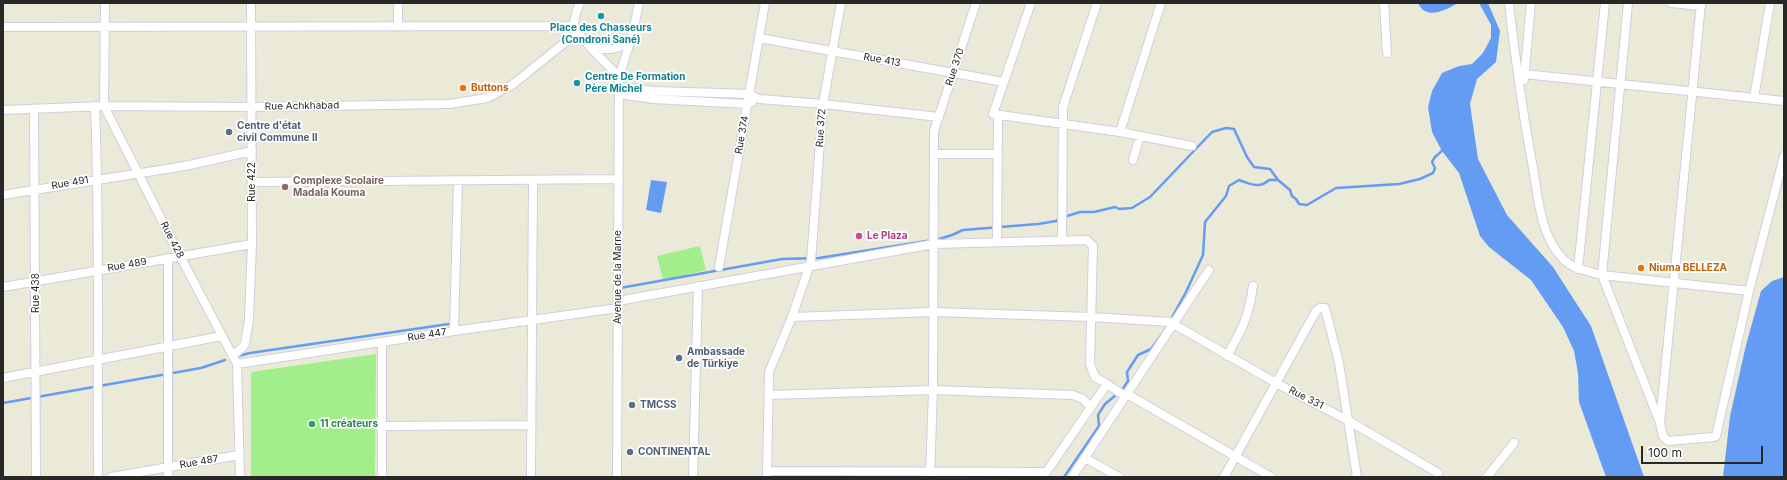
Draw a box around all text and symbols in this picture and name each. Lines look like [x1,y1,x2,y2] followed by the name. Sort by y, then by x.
[596,11,606,21] marker: Place des Chasseurs (Condroni Sané)
[550,22,652,46] place label: Place des Chasseurs (Condroni Sané)
[943,47,967,87] street label: Rue 370
[862,51,902,69] street label: Rue 413
[585,71,685,94] place label: Centre De Formation Père Michel
[572,78,582,88] marker: Centre De Formation Père Michel
[471,82,509,94] place label: Buttons
[458,83,468,93] marker: Buttons
[265,99,339,113] street label: Rue Achkhabad
[814,108,828,148] street label: Rue 372
[733,115,751,155] street label: Rue 374
[237,120,318,144] place label: Centre d'état civil Commune II
[224,127,234,137] marker: Centre d'état civil Commune II
[246,162,258,202] street label: Rue 422
[50,174,90,192] street label: Rue 491
[293,175,384,198] place label: Complexe Scolaire Madala Kouma
[280,182,290,192] marker: Complexe Scolaire Madala Kouma
[158,220,186,260] street label: Rue 428
[612,230,624,324] street label: Avenue de la Marne
[867,230,908,242] place label: Le Plaza
[854,231,864,241] marker: Le Plaza
[106,256,148,274] street label: Rue 489
[1649,262,1727,274] place label: Niuma BELLEZA
[1636,263,1646,273] marker: Niuma BELLEZA
[30,273,42,313] street label: Rue 438
[407,326,447,344] street label: Rue 447
[687,346,745,370] place label: Ambassade de Türkiye
[674,353,684,363] marker: Ambassade de Türkiye
[1287,384,1325,412] street label: Rue 331
[640,399,676,411] place label: TMCSS
[627,400,637,410] marker: TMCSS
[320,418,378,430] place label: 11 créateurs
[307,419,317,429] marker: 11 créateurs
[1643,438,1765,464] scale bar
[1648,445,1682,460] text: 100 m
[638,446,710,458] place label: CONTINENTAL
[625,447,635,457] marker: CONTINENTAL
[179,453,219,471] street label: Rue 487

